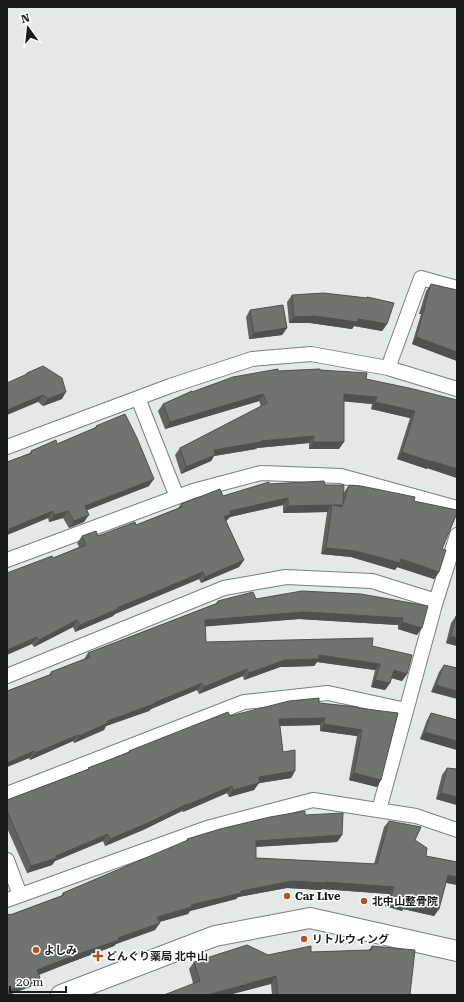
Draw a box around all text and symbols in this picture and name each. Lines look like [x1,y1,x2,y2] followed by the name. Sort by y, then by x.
[8,8,48,48] north arrow
[20,11,32,26] text: N
[295,890,341,903] place label: Car Live
[282,891,292,901] marker: Car Live
[372,895,438,908] place label: 北中山整骨院
[359,896,369,906] marker: 北中山整骨院
[312,933,389,946] place label: リトルウィング
[299,934,309,944] marker: リトルウィング
[44,944,77,957] place label: よしみ
[31,945,41,955] marker: よしみ
[106,950,208,963] place label: どんぐり薬局 北中山
[93,951,103,961] marker: どんぐり薬局 北中山
[10,968,66,994] scale bar
[16,975,43,989] text: 20 m

